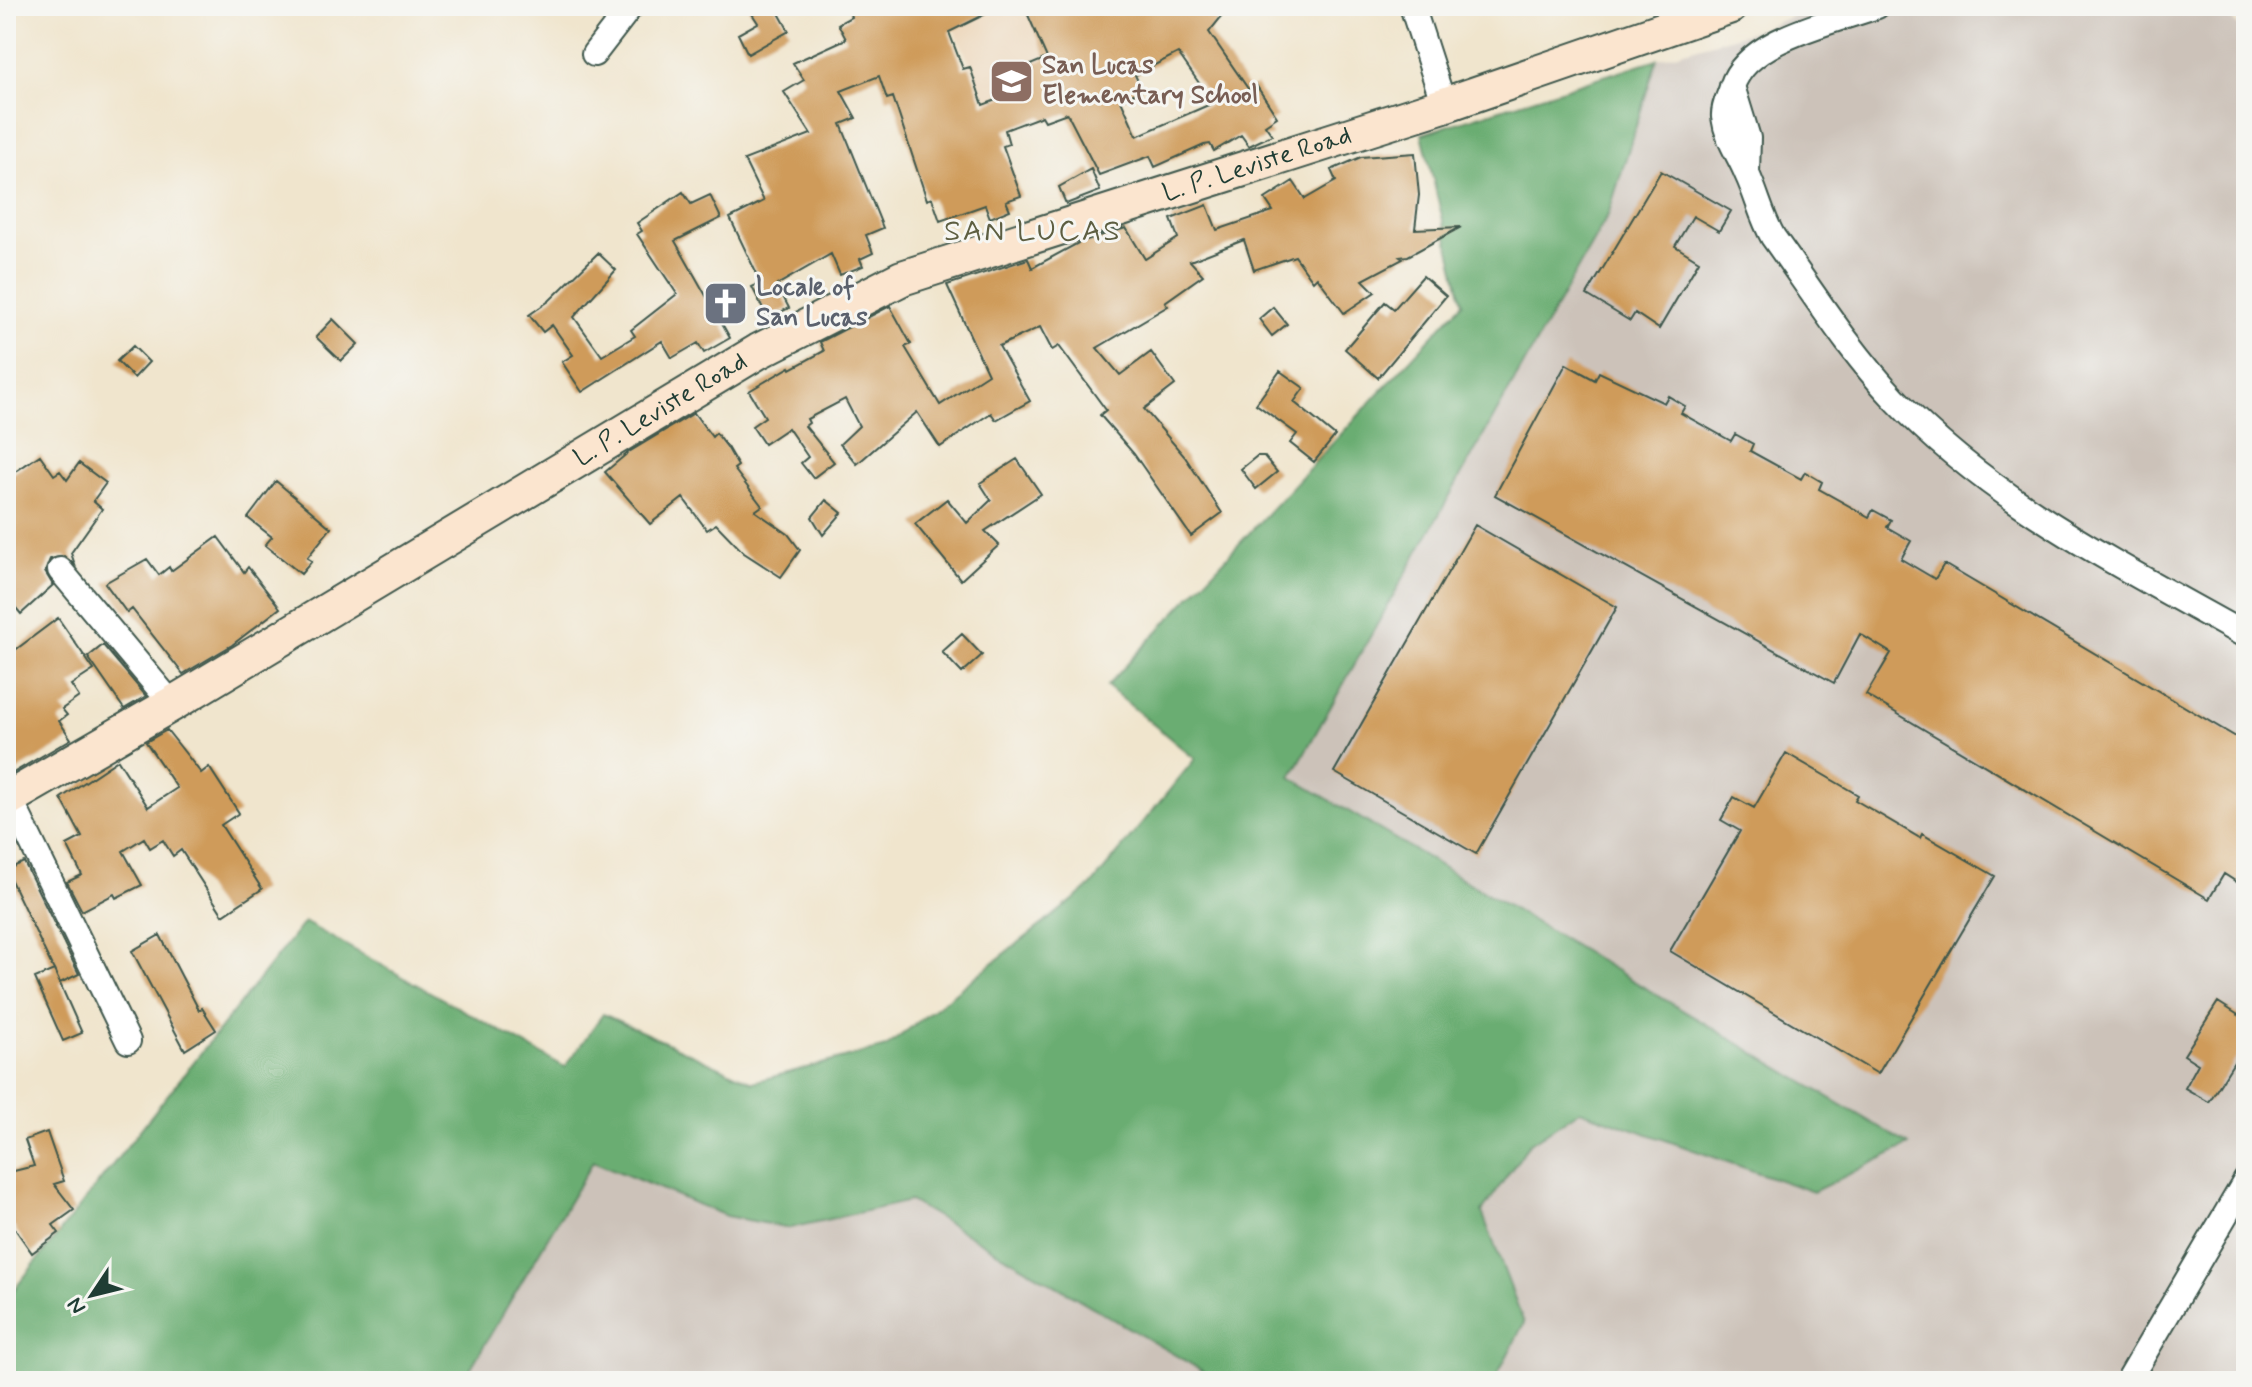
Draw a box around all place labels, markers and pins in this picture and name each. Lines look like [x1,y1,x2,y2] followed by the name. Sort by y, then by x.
[1042,49,1258,113] place label: San Lucas Elementary School
[987,57,1035,105] school or university icon: San Lucas Elementary School
[756,271,868,335] place label: Locale of San Lucas
[701,279,749,327] church icon: Locale of San Lucas

